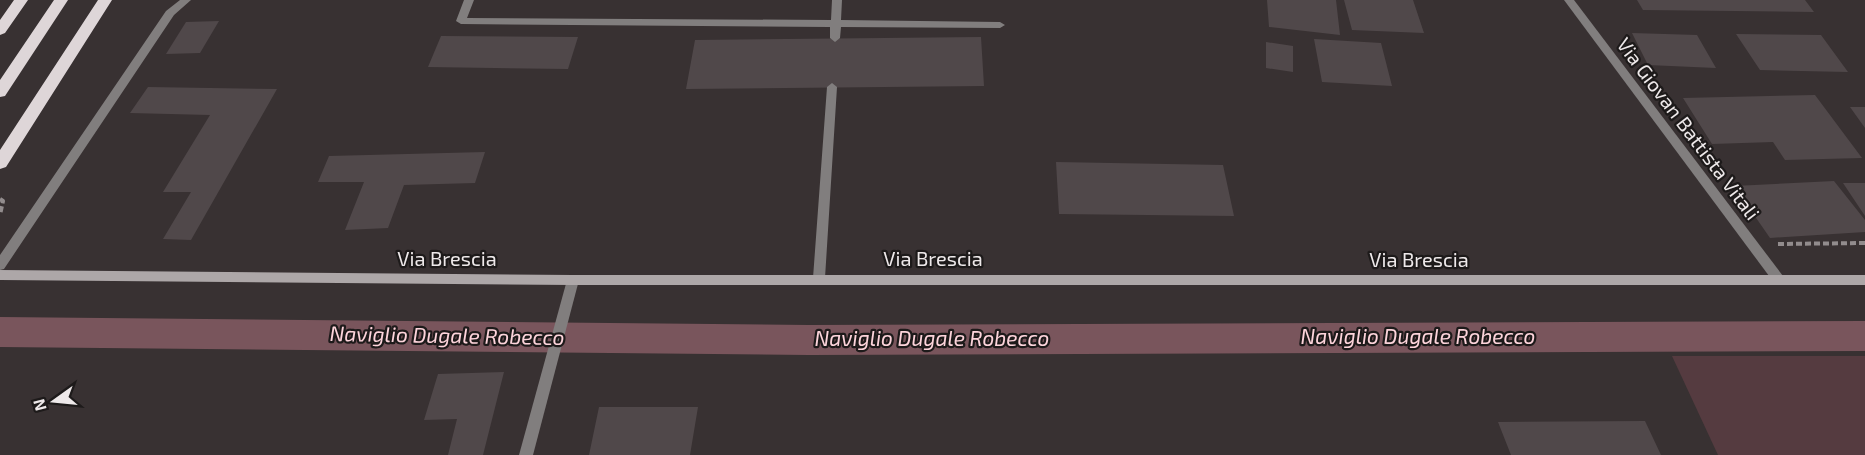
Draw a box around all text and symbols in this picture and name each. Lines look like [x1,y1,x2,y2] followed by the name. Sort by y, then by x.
[1612,33,1765,224] street label: Via Giovan Battista Vitali
[397,246,497,270] street label: Via Brescia
[883,246,983,270] street label: Via Brescia
[1369,247,1469,271] street label: Via Brescia
[329,320,565,349] water label: Naviglio Dugale Robecco
[1301,323,1535,348] water label: Naviglio Dugale Robecco
[815,325,1049,350] water label: Naviglio Dugale Robecco
[24,371,84,431] north arrow
[28,397,50,413] text: N

